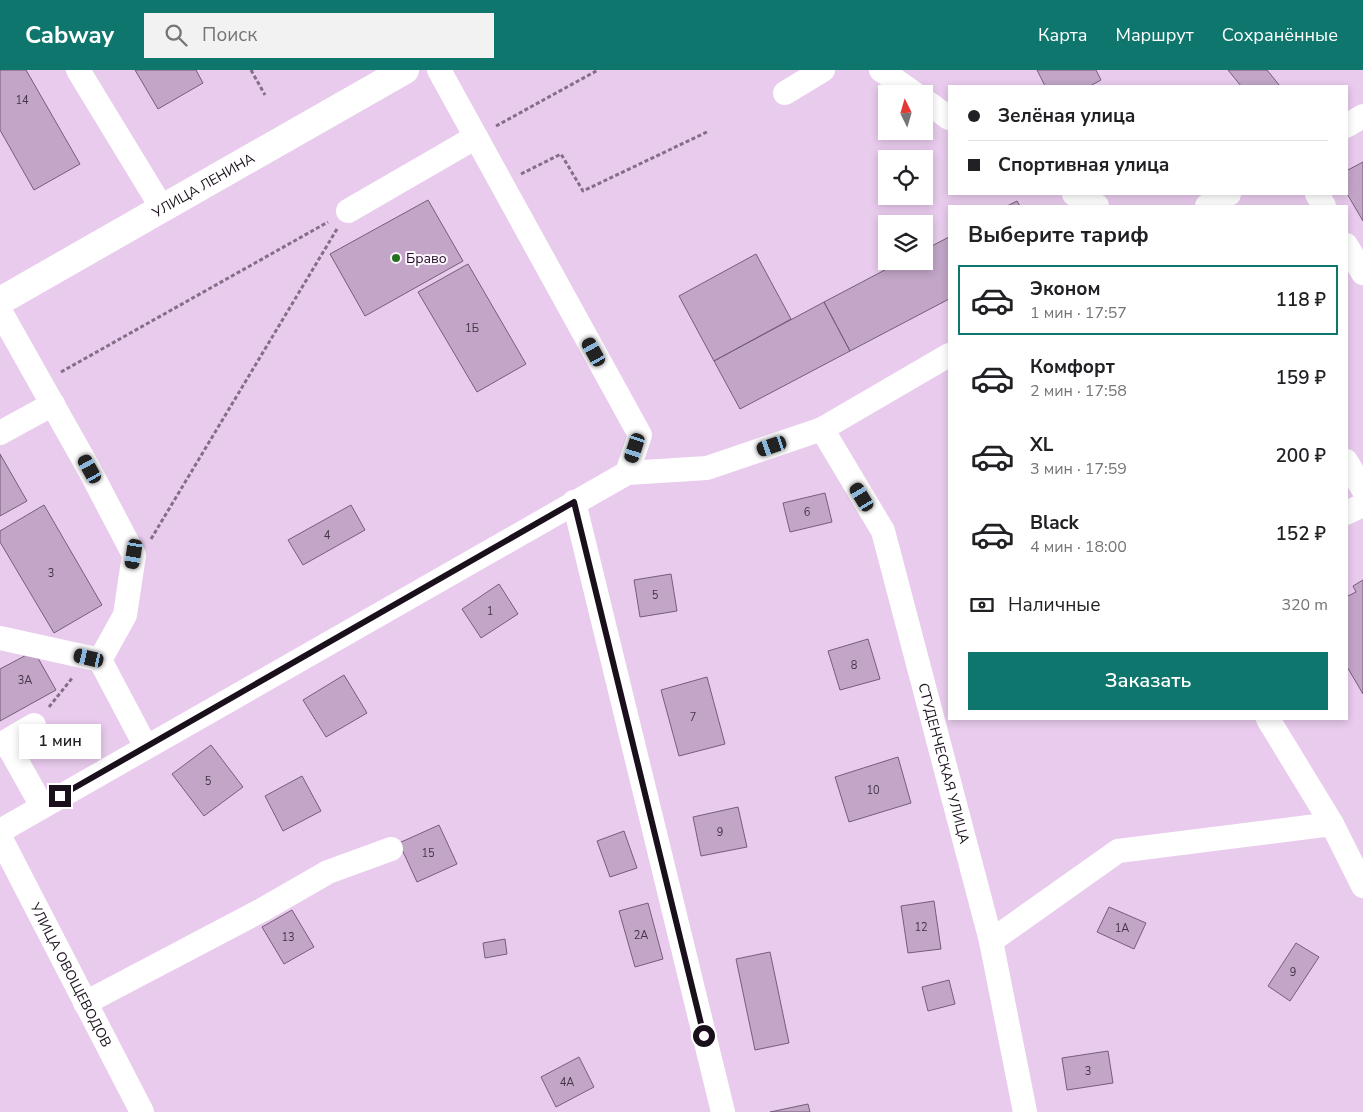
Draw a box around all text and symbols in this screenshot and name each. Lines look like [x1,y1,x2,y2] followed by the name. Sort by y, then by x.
[144,13,494,58] search box
[25,19,114,51] text: Cabway
[162,21,190,49] icon: search
[202,22,257,48] text: Поиск
[1038,23,1088,47] text: Карта
[1116,23,1194,47] text: Маршрут
[1222,23,1338,47] text: Сохранённые
[878,85,932,140] north arrow
[878,85,933,270] map controls
[15,93,29,108] house number: 14
[998,103,1136,129] text: Зелёная улица
[148,148,258,222] street label: УЛИЦА ЛЕНИНА
[878,150,933,205] button: locate
[998,152,1170,178] text: Спортивная улица
[878,215,933,270] button: layers
[968,220,1149,250] text: Выберите тариф
[406,249,447,268] place label: Браво
[390,252,402,264] marker: Браво
[1030,276,1101,302] text: Эконом
[970,278,1015,323] icon: car
[1275,287,1326,313] text: 118 ₽
[1030,302,1127,324] text: 1 мин · 17:57
[465,321,479,336] house number: 1Б
[580,335,607,369] car
[1030,354,1115,380] text: Комфорт
[970,356,1015,401] icon: car
[1275,365,1326,391] text: 159 ₽
[1030,380,1127,402] text: 2 мин · 17:58
[623,431,646,465] car
[1030,432,1053,458] text: XL
[755,434,788,458] car
[970,434,1015,479] icon: car
[1275,443,1326,469] text: 200 ₽
[76,452,103,486] car
[1030,458,1127,480] text: 3 мин · 17:59
[847,480,876,514] car
[804,505,811,520] house number: 6
[1030,510,1079,536] text: Black
[970,512,1015,557] icon: car
[1275,521,1326,547] text: 152 ₽
[324,528,331,543] house number: 4
[1030,536,1127,558] text: 4 мин · 18:00
[124,538,143,570] car
[48,566,54,581] house number: 3
[652,588,659,603] house number: 5
[968,591,996,619] icon: cash
[1008,592,1101,618] text: Наличные
[1281,594,1328,616] text: 320 m
[487,604,493,619] house number: 1
[72,647,105,669] car
[968,652,1328,710] button: Заказать
[851,658,858,673] house number: 8
[18,673,32,688] house number: 3А
[914,681,974,846] street label: СТУДЕНЧЕСКАЯ УЛИЦА
[690,710,696,725] house number: 7
[19,724,101,758] callout: 1 мин
[38,730,82,752] text: 1 мин
[205,774,212,789] house number: 5
[866,783,880,798] house number: 10
[49,785,71,807] route end
[717,825,723,840] house number: 9
[421,846,435,861] house number: 15
[25,898,116,1050] street label: УЛИЦА ОВОЩЕВОДОВ
[914,920,928,935] house number: 12
[1115,921,1129,936] house number: 1А
[634,928,648,943] house number: 2А
[281,930,295,945] house number: 13
[1290,965,1296,980] house number: 9
[693,1025,715,1047] route start
[1085,1064,1091,1079] house number: 3
[560,1075,574,1090] house number: 4А

